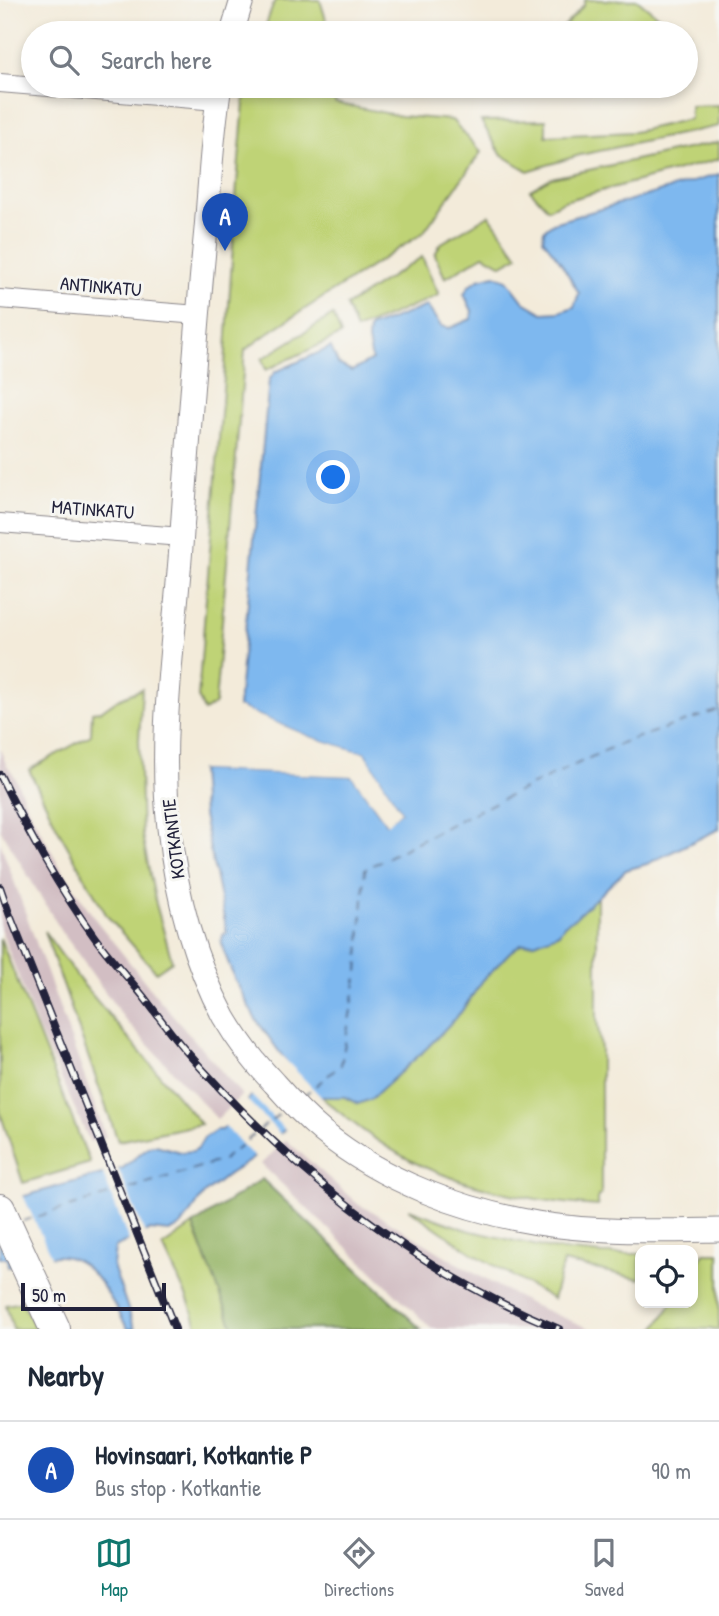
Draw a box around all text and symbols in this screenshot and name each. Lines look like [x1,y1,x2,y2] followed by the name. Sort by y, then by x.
[21,21,698,98] search box
[45,41,83,79] icon: search
[101,42,212,77] text: Search here
[202,193,248,251] pin: A
[59,270,143,302] street label: ANTINKATU
[316,460,350,494] your location
[51,493,135,525] street label: MATINKATU
[155,797,191,881] street label: KOTKANTIE
[635,1245,698,1308] map controls
[635,1245,698,1308] button: locate
[21,1280,166,1312] scale bar
[32,1282,66,1308] text: 50 m
[28,1355,104,1395] text: Nearby
[95,1437,312,1472] text: Hovinsaari, Kotkantie P
[45,1455,57,1486] text: A
[651,1455,691,1486] text: 90 m
[95,1472,261,1503] text: Bus stop · Kotkantie
[95,1534,133,1602] tab: Map
[324,1534,394,1602] tab: Directions
[585,1534,624,1602] tab: Saved

